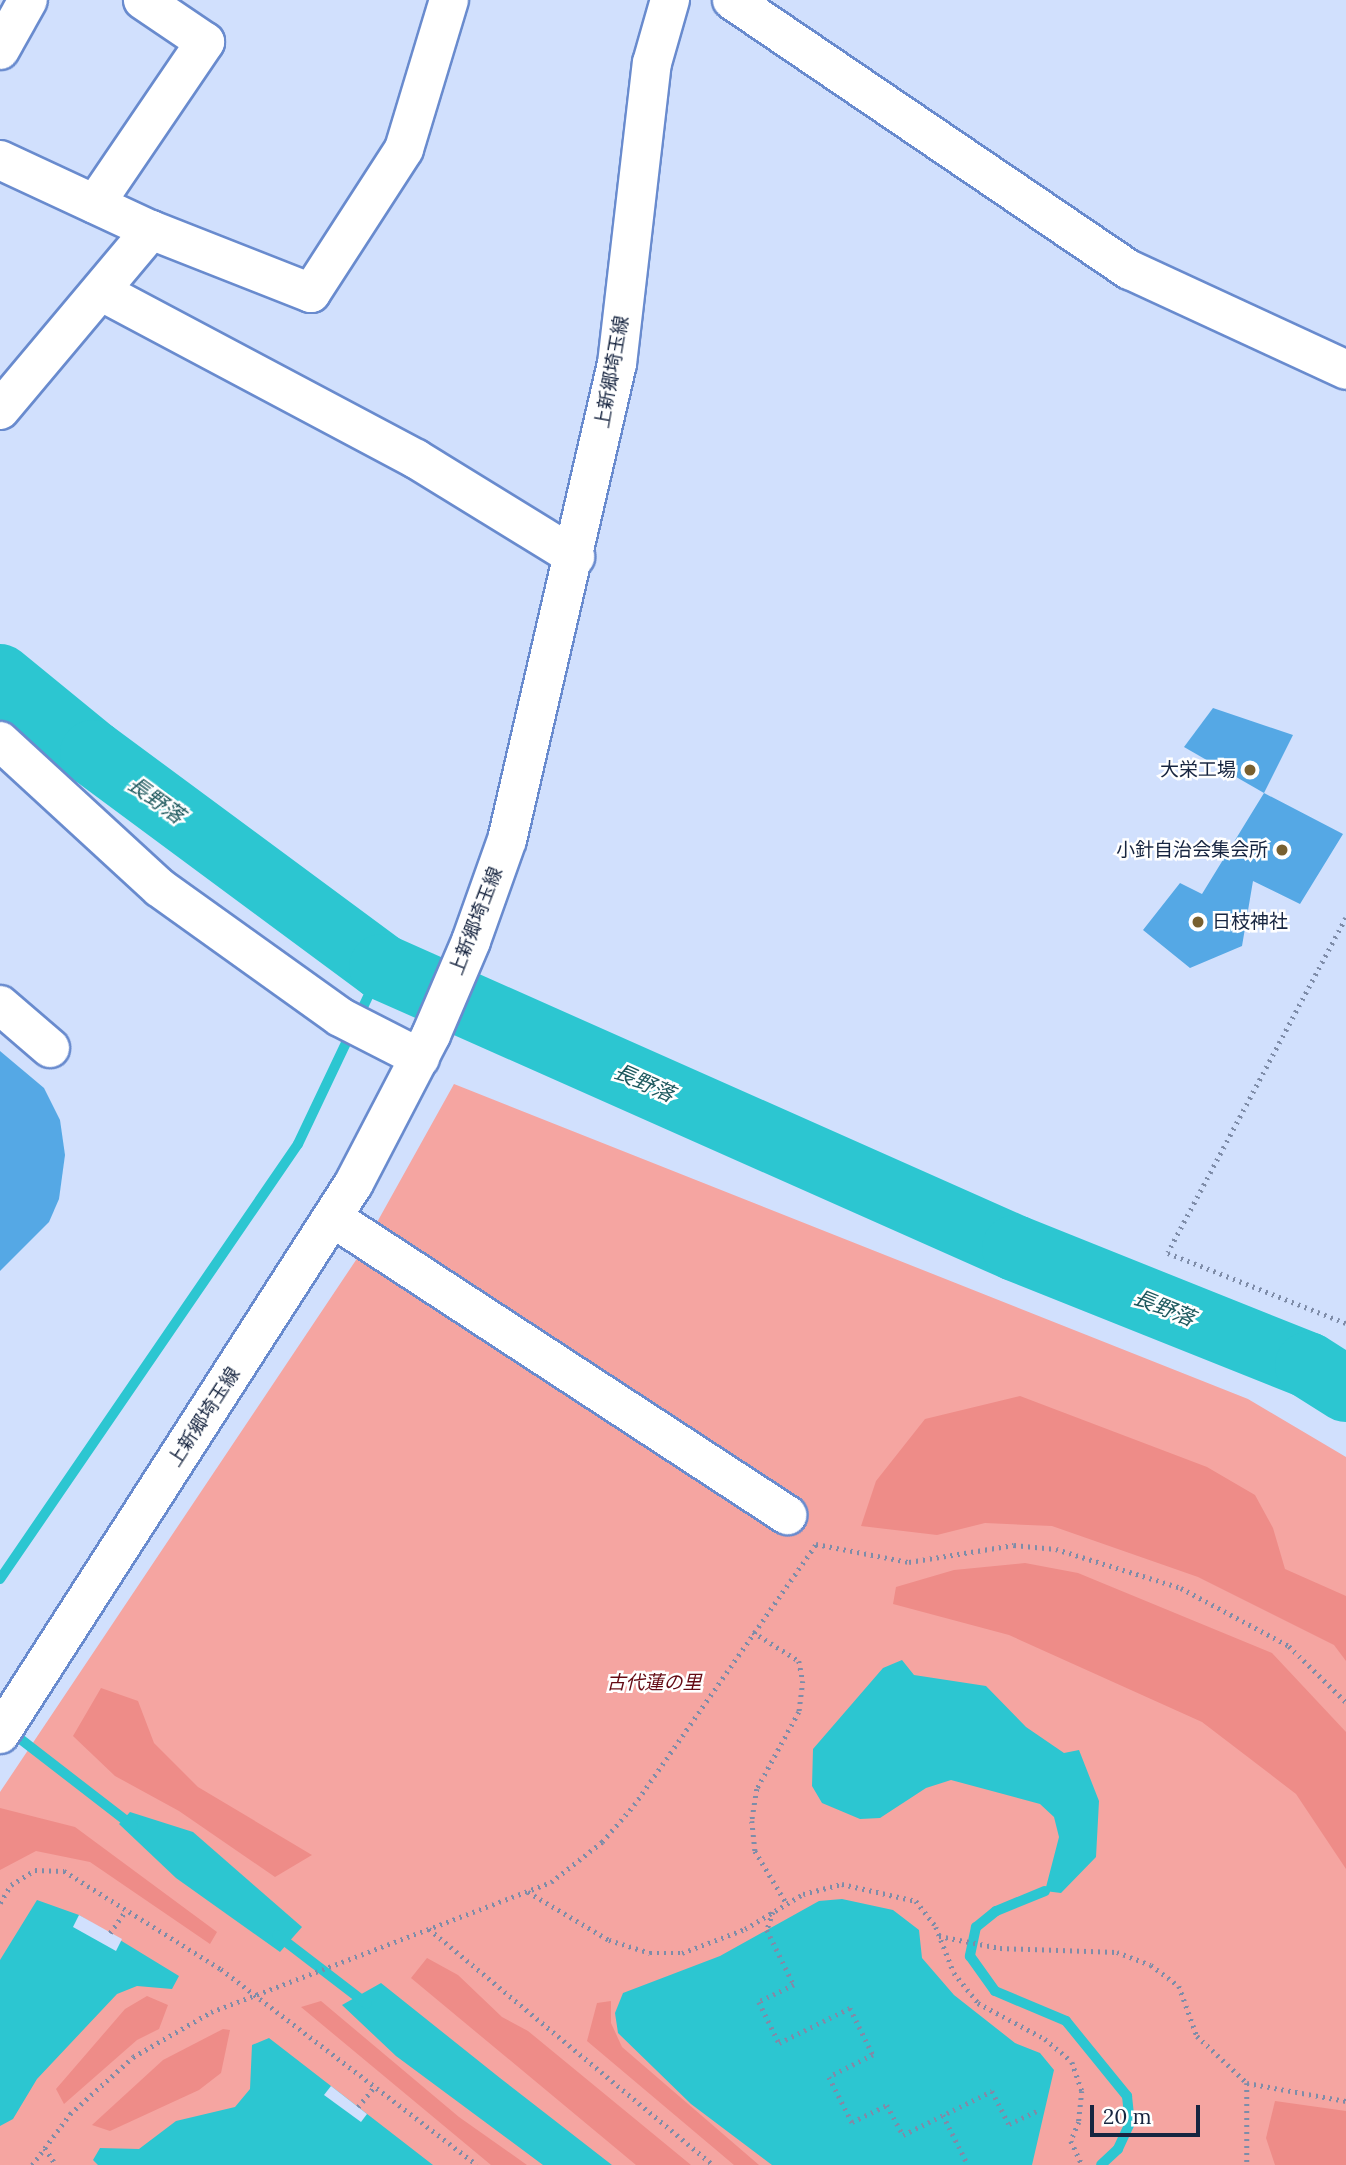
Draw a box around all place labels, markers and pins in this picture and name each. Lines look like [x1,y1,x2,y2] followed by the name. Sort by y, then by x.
[1160,759,1236,781] place label: 大栄工場
[1242,762,1258,778] marker: 大栄工場
[1116,839,1268,861] place label: 小針自治会集会所
[1274,842,1290,858] marker: 小針自治会集会所
[1212,911,1288,933] place label: 日枝神社
[1190,914,1206,930] marker: 日枝神社

